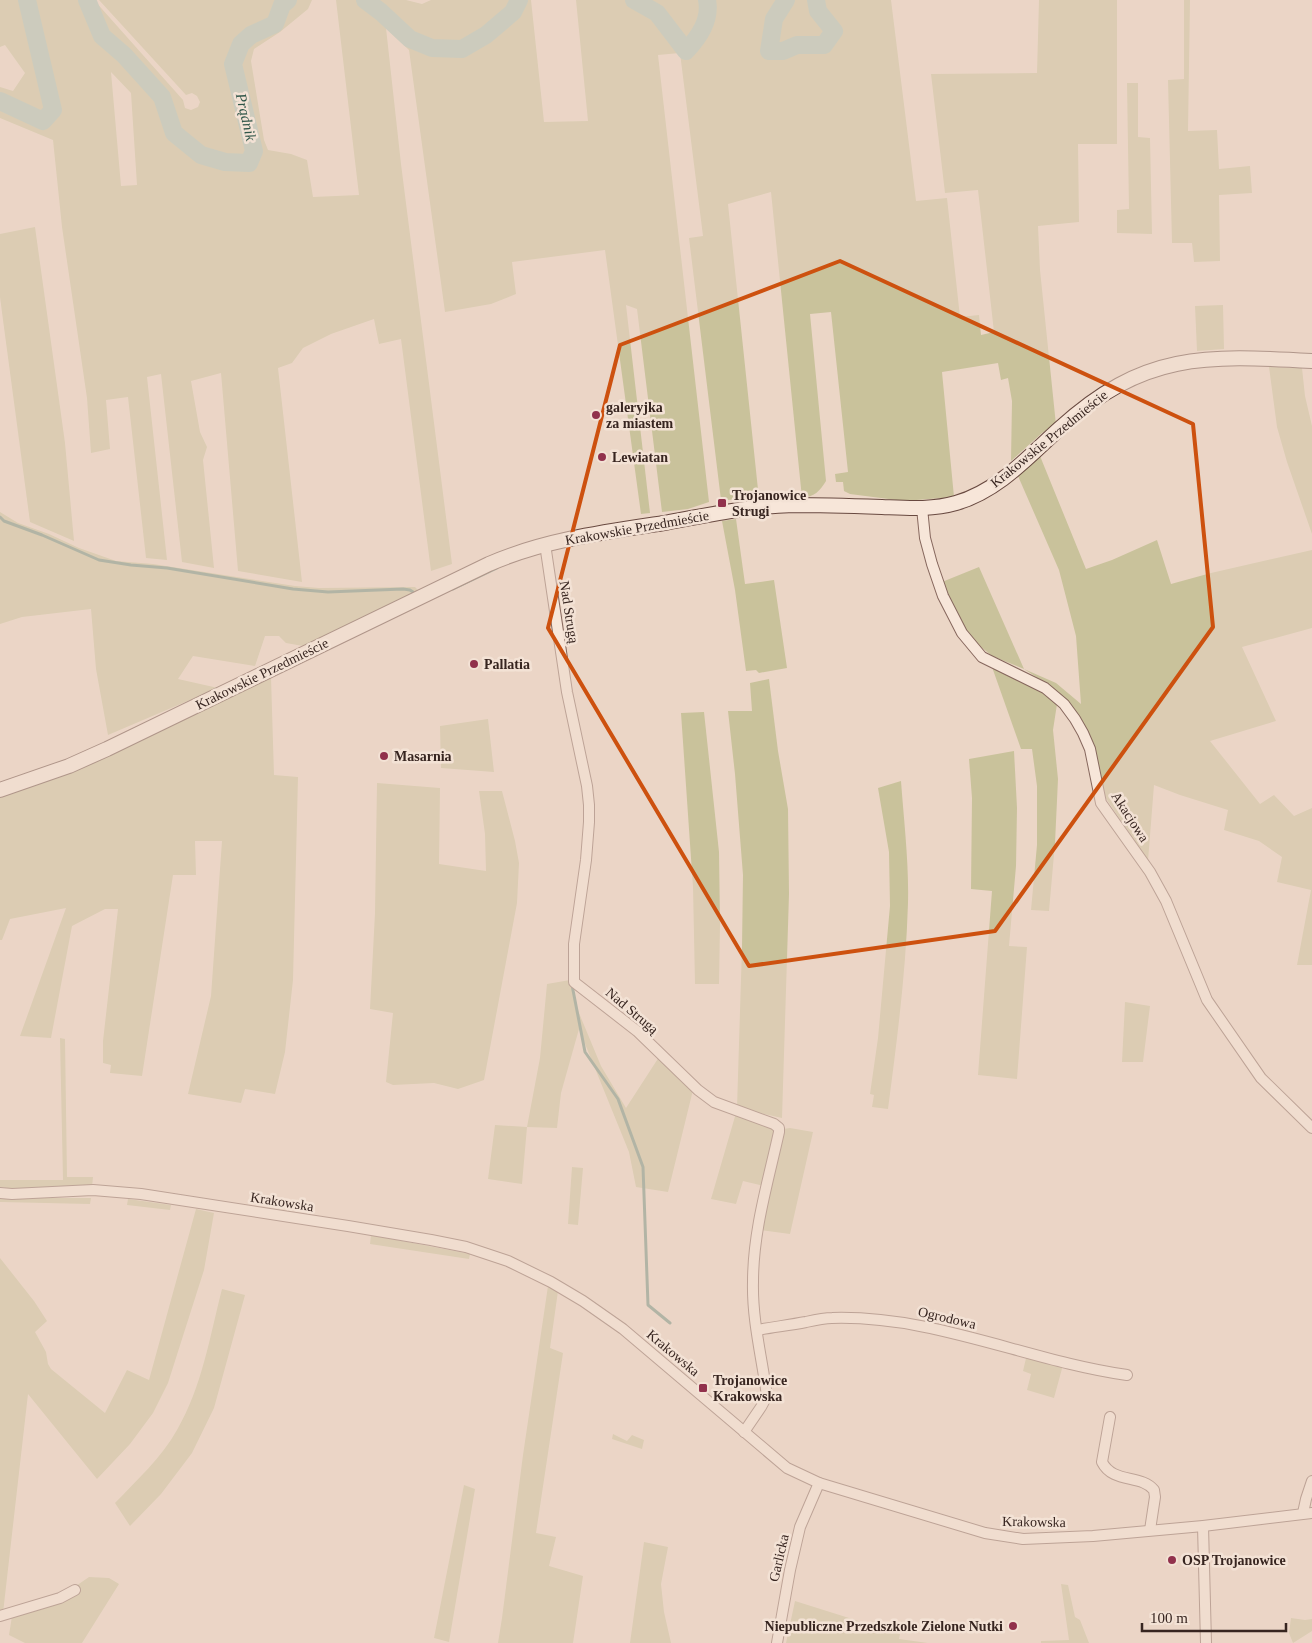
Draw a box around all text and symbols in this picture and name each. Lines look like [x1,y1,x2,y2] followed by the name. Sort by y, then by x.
[233,91,259,143] water label: Prądnik
[988,387,1110,491] street label: Krakowskie Przedmieście
[606,400,674,431] place label: galeryjka za miastem
[590,409,602,421] marker: galeryjka za miastem
[612,450,668,465] place label: Lewiatan
[596,451,608,463] marker: Lewiatan
[732,488,806,519] place label: Trojanowice Strugi
[716,497,728,509] marker: Trojanowice Strugi
[564,508,710,548] street label: Krakowskie Przedmieście
[557,580,581,645] street label: Nad Strugą
[193,635,331,713] street label: Krakowskie Przedmieście
[484,657,530,672] place label: Pallatia
[468,658,480,670] marker: Pallatia
[394,749,452,764] place label: Masarnia
[378,750,390,762] marker: Masarnia
[1108,789,1152,846] street label: Akacjowa
[603,985,662,1038] street label: Nad Strugą
[249,1190,315,1215] street label: Krakowska
[917,1304,978,1332] street label: Ogrodowa
[644,1327,703,1380] street label: Krakowska
[713,1373,787,1404] place label: Trojanowice Krakowska
[697,1382,709,1394] marker: Trojanowice Krakowska
[1002,1514,1067,1530] street label: Krakowska
[766,1532,792,1583] street label: Garlicka
[1182,1553,1286,1568] place label: OSP Trojanowice
[1166,1554,1178,1566] marker: OSP Trojanowice
[1142,1600,1286,1632] scale bar
[1150,1610,1188,1626] text: 100 m
[765,1619,1003,1634] place label: Niepubliczne Przedszkole Zielone Nutki
[1007,1620,1019,1632] marker: Niepubliczne Przedszkole Zielone Nutki

